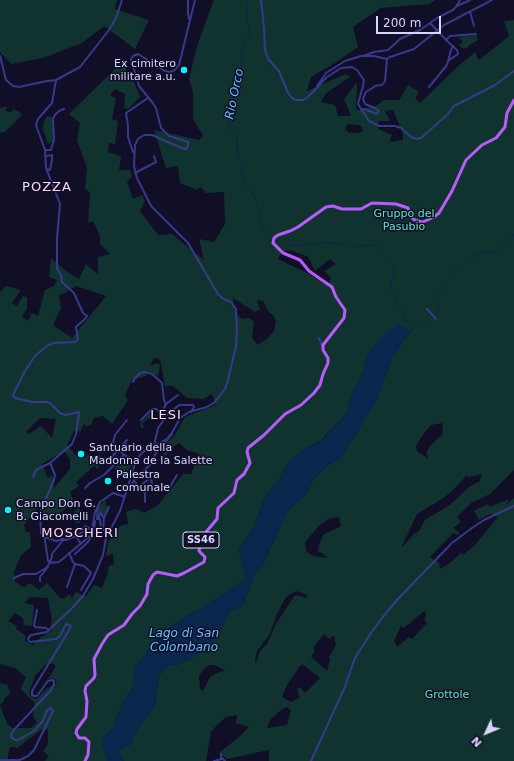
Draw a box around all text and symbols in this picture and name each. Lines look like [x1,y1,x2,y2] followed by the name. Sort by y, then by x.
[378,8,443,34] scale bar
[383,16,421,30] text: 200 m
[110,57,176,83] place label: Ex cimitero militare a.u.
[179,65,189,75] marker: Ex cimitero militare a.u.
[223,67,247,121] water label: Rio Orco
[22,180,72,196] district label: POZZA
[373,207,435,233] park label: Gruppo del Pasubio
[150,408,182,424] district label: LESI
[89,441,213,467] place label: Santuario della Madonna de la Salette
[76,449,86,459] marker: Santuario della Madonna de la Salette
[116,468,170,494] place label: Palestra comunale
[103,476,113,486] marker: Palestra comunale
[16,497,96,523] place label: Campo Don G. B. Giacomelli
[3,505,13,515] marker: Campo Don G. B. Giacomelli
[41,526,119,542] district label: MOSCHERI
[183,532,219,548] road number: SS46
[149,627,219,655] water label: Lago di San Colombano
[425,688,469,702] park label: Grottole
[466,713,506,753] north arrow
[469,734,485,750] text: N

